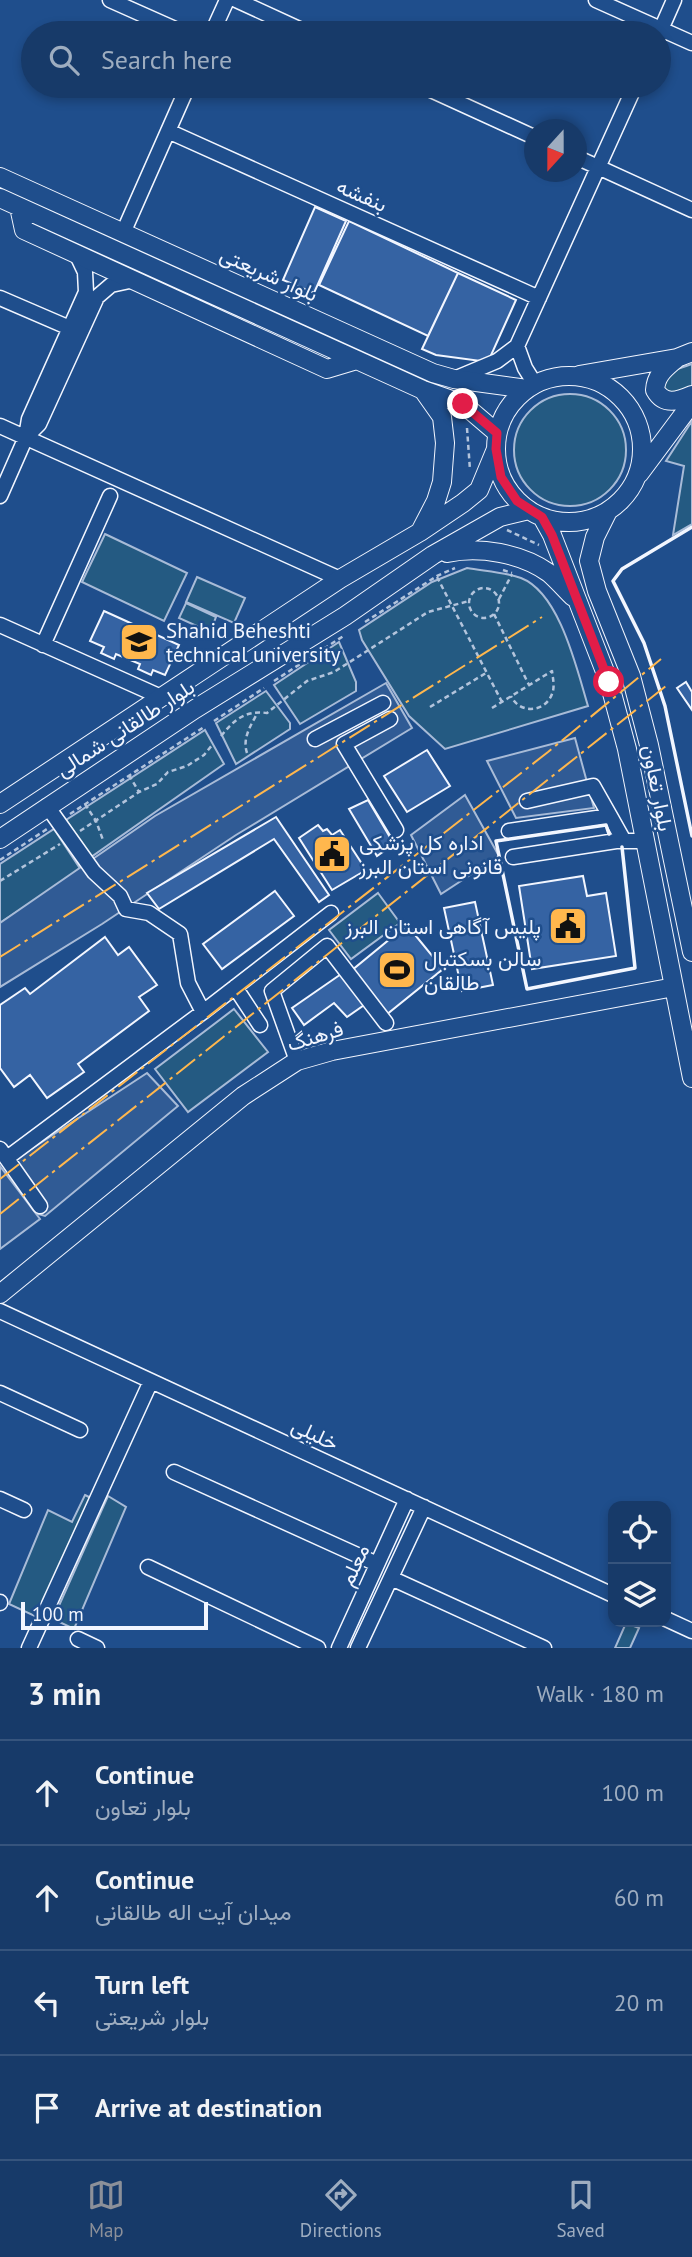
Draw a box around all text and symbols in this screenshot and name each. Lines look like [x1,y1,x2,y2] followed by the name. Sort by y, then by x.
[21,21,671,98] search box
[45,41,83,79] icon: search
[101,43,232,76] text: Search here
[524,119,587,182] north arrow
[333,172,391,218] street label: بنفشه
[216,240,322,308] street label: بلوار شریعتی
[447,388,478,419] route end
[166,617,341,668] place label: Shahid Beheshti technical university
[118,621,160,663] school or university icon: Shahid Beheshti technical university
[593,666,624,697] route start
[51,673,199,783] street label: بلوار طالقانی شمالی
[636,743,680,833] street label: بلوار تعاون
[358,829,503,880] place label: اداره کل پزشکی قانونی استان البرز
[311,833,353,875] public building icon: اداره کل پزشکی قانونی استان البرز
[547,905,589,947] public building icon: پلیس آگاهی استان البرز
[344,913,541,941] place label: پلیس آگاهی استان البرز
[424,945,541,996] place label: سالن بسکتبال طالقان
[376,949,418,991] sports icon: سالن بسکتبال طالقان
[284,1015,346,1057] street label: فرهنگ
[287,1411,343,1457] street label: خلیلی
[608,1501,671,1627] map controls
[608,1501,671,1564] button: locate
[333,1540,376,1591] street label: معلم
[608,1564,671,1627] button: layers
[21,1599,208,1631] scale bar
[32,1602,84,1626] text: 100 m
[28,1674,101,1713] text: 3 min
[537,1679,664,1708] text: Walk · 180 m
[95,1758,194,1791] text: Continue
[28,1774,66,1812] icon: ahead
[602,1778,664,1807] text: 100 m
[95,1792,191,1821] text: بلوار تعاون
[95,1863,194,1896] text: Continue
[28,1879,66,1917] icon: ahead
[614,1883,664,1912] text: 60 m
[95,1897,292,1926] text: میدان آیت اله طالقانی
[95,1968,189,2001] text: Turn left
[28,1984,66,2022] icon: left
[614,1988,664,2017] text: 20 m
[95,2002,209,2031] text: بلوار شریعتی
[28,2089,66,2127] icon: arrive
[95,2091,322,2124] text: Arrive at destination
[87,2176,125,2242] tab: Map
[300,2176,382,2242] tab: Directions
[556,2176,605,2242] tab: Saved

